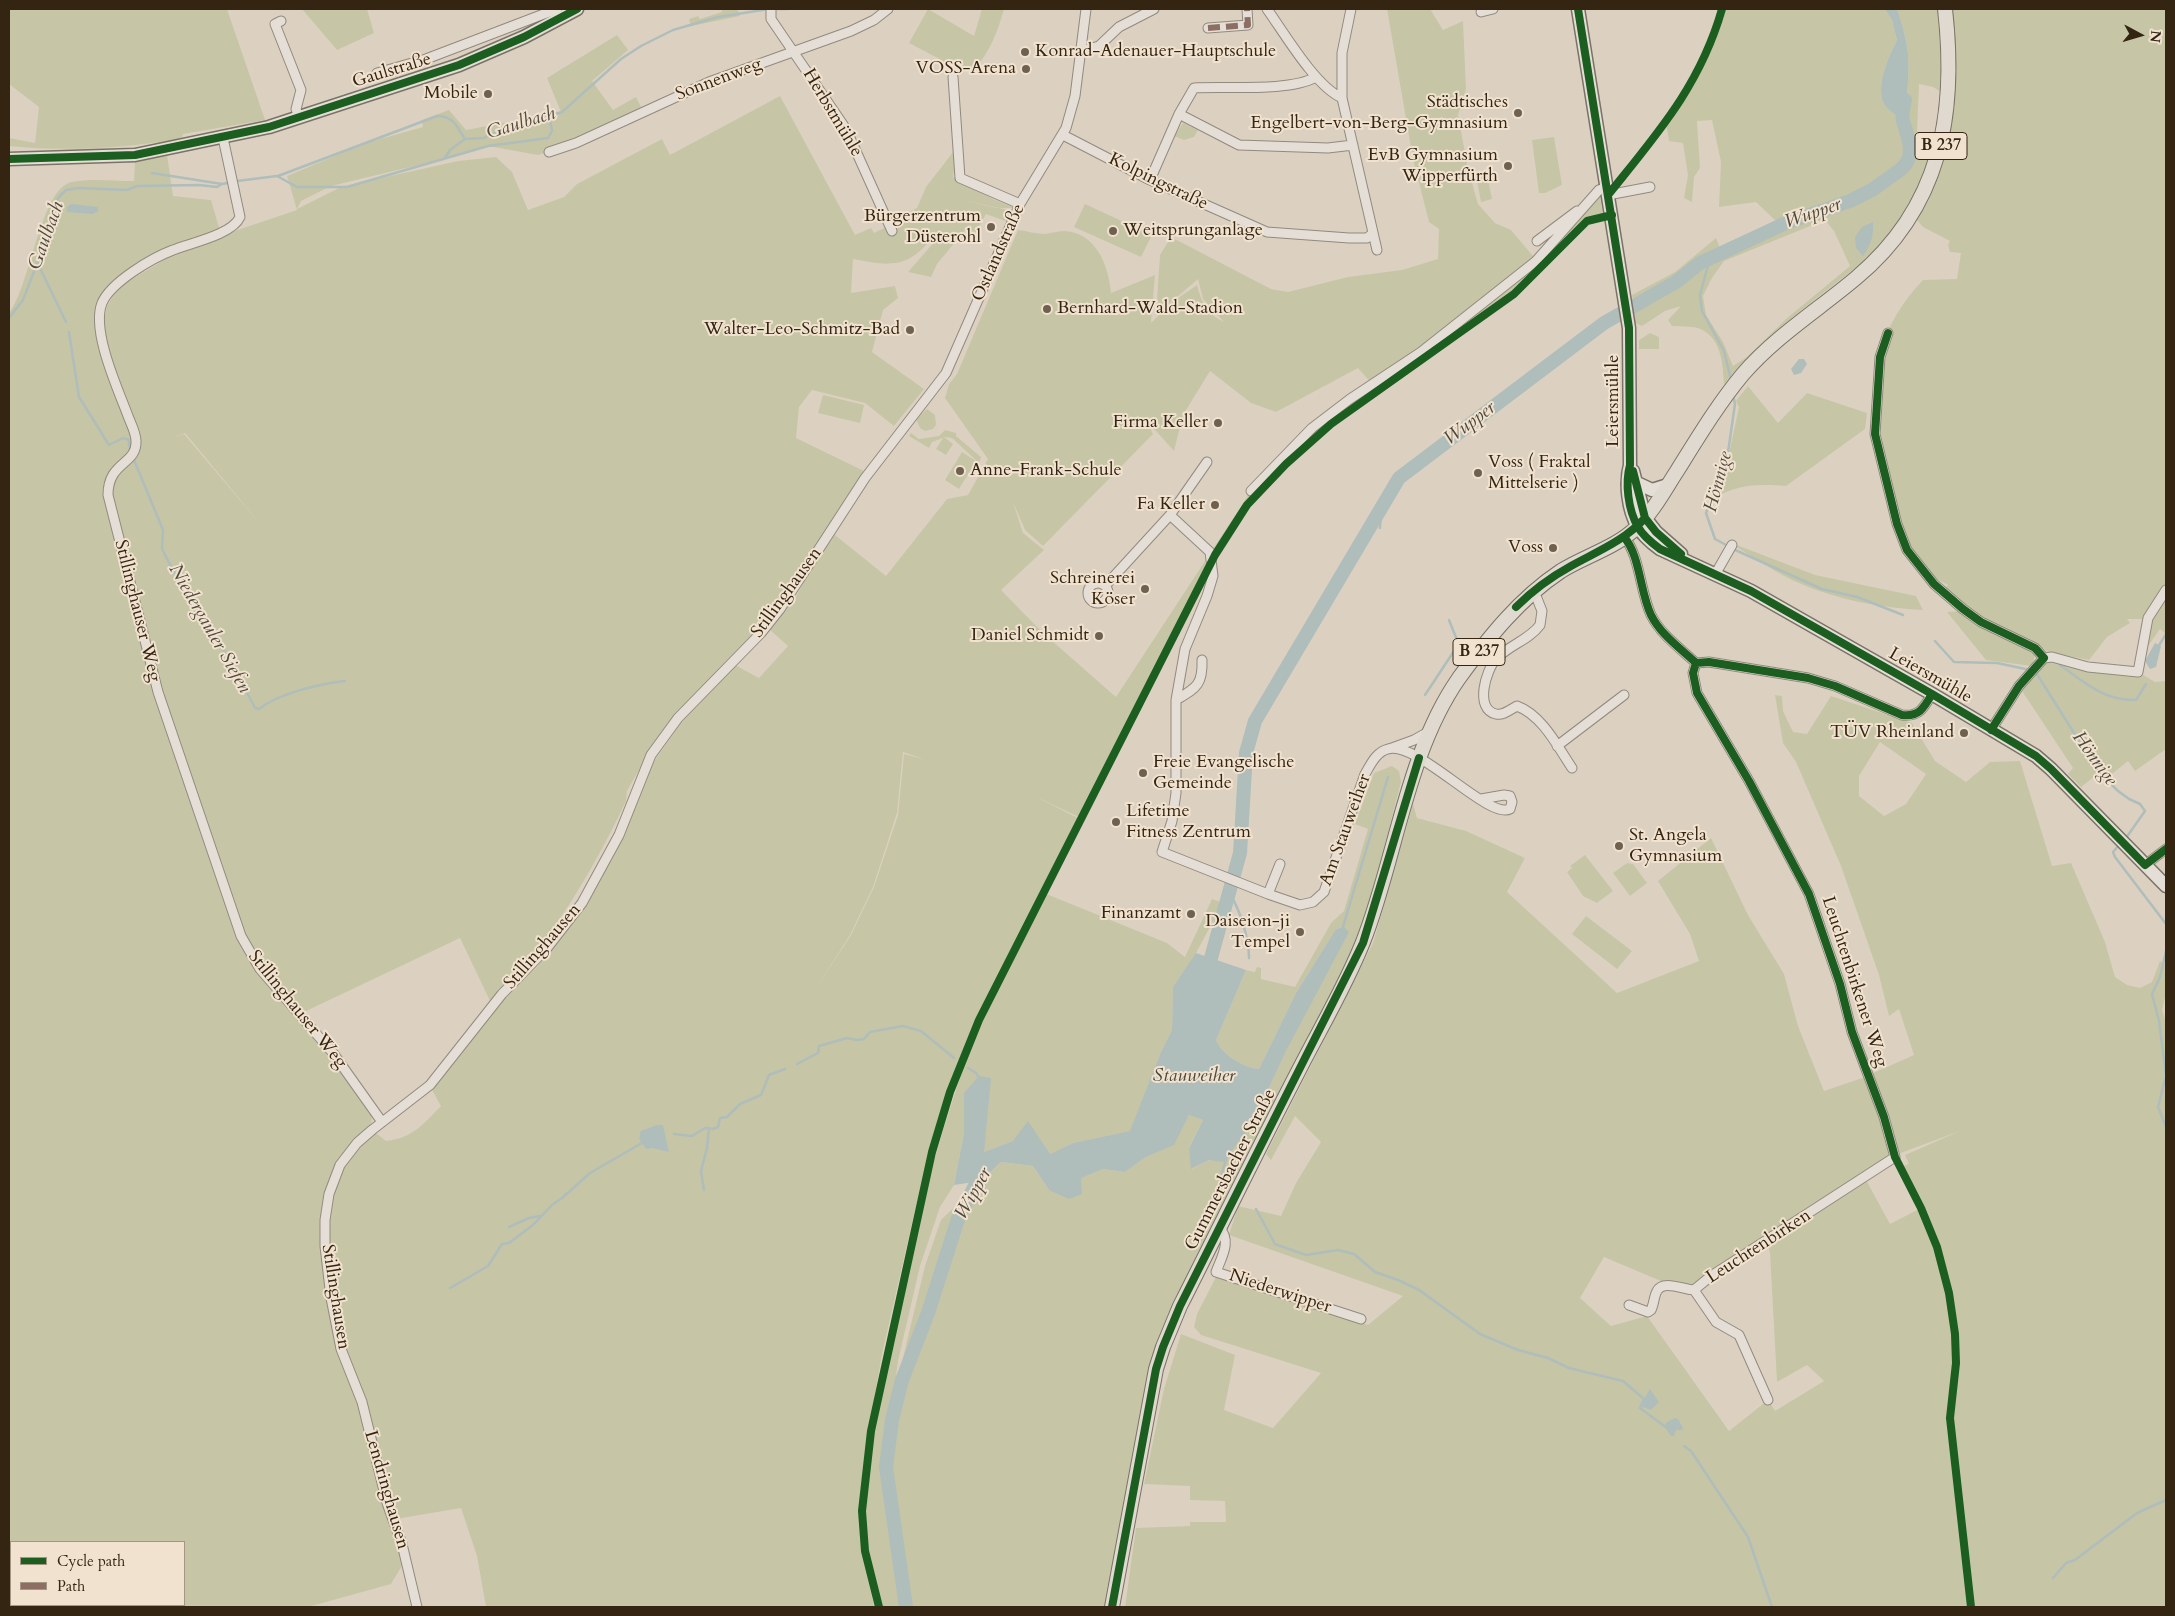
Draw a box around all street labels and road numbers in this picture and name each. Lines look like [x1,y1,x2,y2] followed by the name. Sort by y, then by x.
[350,49,434,93] street label: Gaulstraße
[673,54,765,106] street label: Sonnenweg
[797,65,867,161] street label: Herbstmühle
[1915,132,1967,160] road number: B 237
[1105,149,1211,215] street label: Kolpingstraße
[968,201,1030,305] street label: Ostlandstraße
[1603,355,1625,447] street label: Leiersmühle
[109,538,165,684] street label: Stillinghauser Weg
[747,544,827,642] street label: Stillinghausen
[1453,638,1505,666] road number: B 237
[1885,643,1975,709] street label: Leiersmühle
[1316,771,1376,889] street label: Am Stauweiher
[1816,894,1892,1070] street label: Leuchtenbirkener Weg
[500,900,586,994] street label: Stillinghausen
[243,947,351,1073] street label: Stillinghauser Weg
[1181,1086,1281,1254] street label: Gummersbacher Straße
[1703,1205,1815,1289] street label: Leuchtenbirken
[316,1243,354,1351] street label: Stillinghausen
[1226,1265,1334,1319] street label: Niederwipper
[359,1428,413,1552] street label: Lendringhausen

